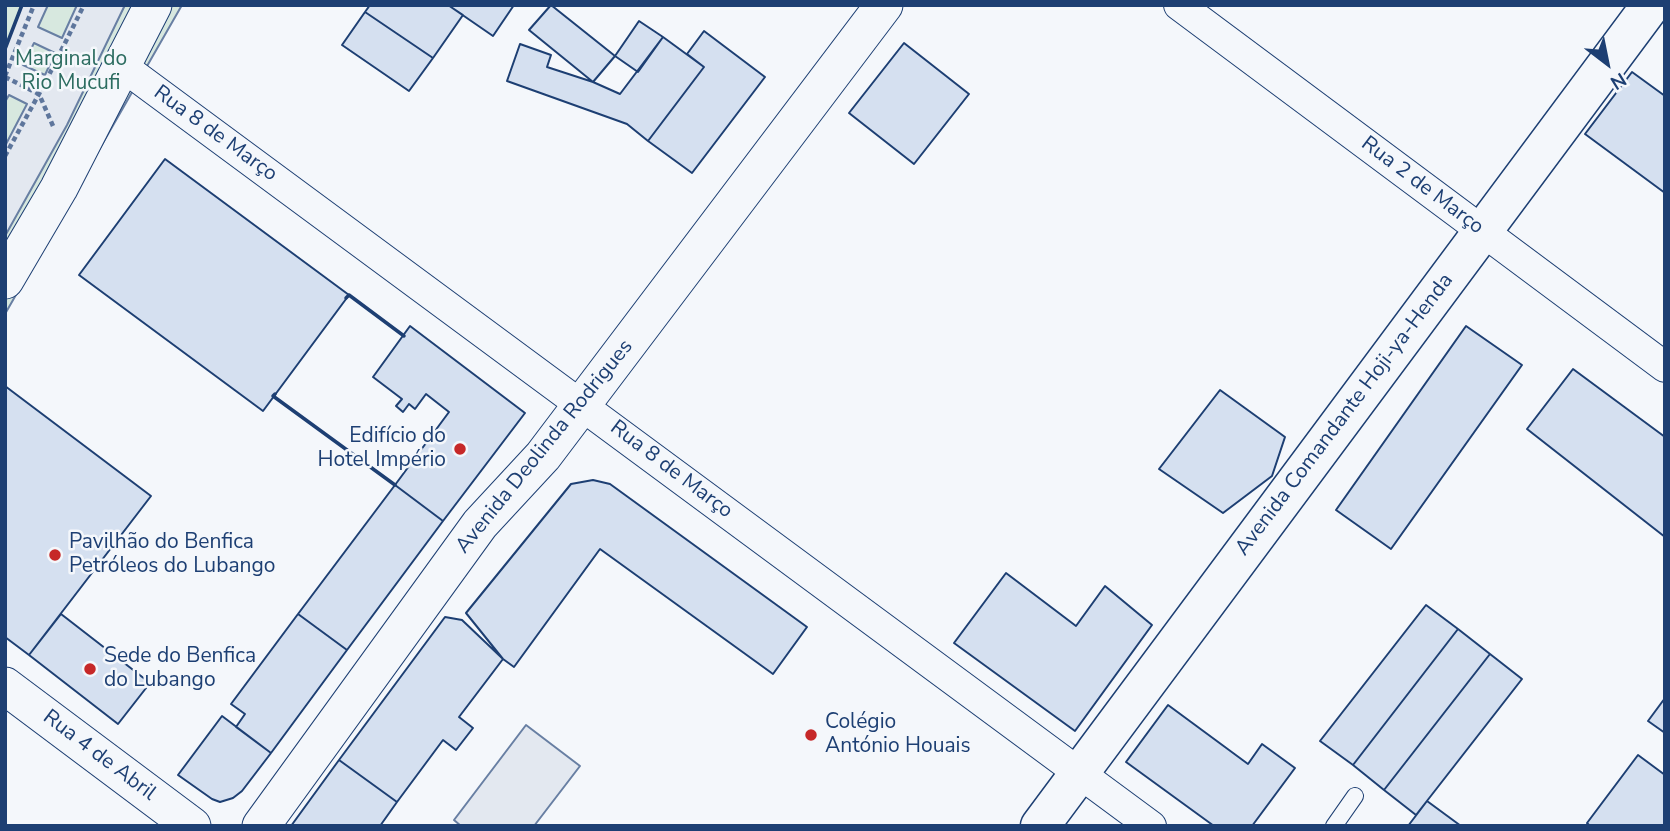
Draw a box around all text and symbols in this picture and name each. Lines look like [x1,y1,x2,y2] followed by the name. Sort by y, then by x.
[1572,28,1642,98] north arrow
[15,47,127,97] park label: Marginal do Rio Mucufi
[1605,66,1631,96] text: N
[148,81,282,187] street label: Rua 8 de Março
[1356,132,1488,240] street label: Rua 2 de Março
[1231,269,1459,561] street label: Avenida Comandante Hoji-ya-Henda
[451,335,639,559] street label: Avenida Deolinda Rodrigues
[605,416,737,524] street label: Rua 8 de Março
[318,424,446,474] place label: Edifício do Hotel Império
[452,441,468,457] marker: Edifício do Hotel Império
[69,530,275,580] place label: Pavilhão do Benfica Petróleos do Lubango
[47,547,63,563] marker: Pavilhão do Benfica Petróleos do Lubango
[104,644,256,694] place label: Sede do Benfica do Lubango
[82,661,98,677] marker: Sede do Benfica do Lubango
[37,705,161,807] street label: Rua 4 de Abril
[825,710,971,760] place label: Colégio António Houais
[803,727,819,743] marker: Colégio António Houais

